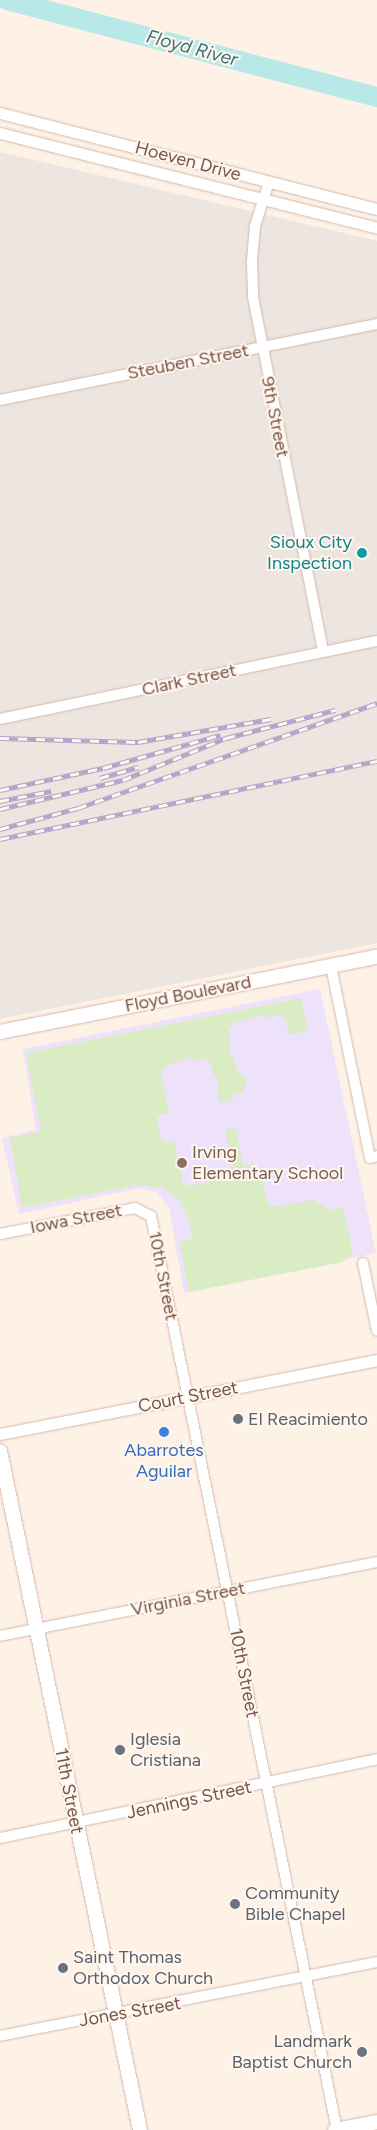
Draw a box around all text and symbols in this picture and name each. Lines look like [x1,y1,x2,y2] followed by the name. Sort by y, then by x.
[144,25,240,71] water label: Floyd River
[133,137,243,185] street label: Hoeven Drive
[126,340,250,384] street label: Steuben Street
[257,375,293,459] street label: 9th Street
[267,532,352,574] place label: Sioux City Inspection
[356,547,368,559] marker: Sioux City Inspection
[140,659,238,701] street label: Clark Street
[123,971,253,1017] street label: Floyd Boulevard
[192,1142,343,1184] place label: Irving Elementary School
[176,1157,188,1169] marker: Irving Elementary School
[28,1200,124,1238] street label: Iowa Street
[144,1229,182,1323] street label: 10th Street
[136,1377,240,1417] street label: Court Street
[248,1408,368,1430] place label: El Reacimiento
[232,1413,244,1425] marker: El Reacimiento
[158,1426,170,1438] marker: Abarrotes Aguilar
[124,1440,204,1482] place label: Abarrotes Aguilar
[129,1577,247,1621] street label: Virginia Street
[225,1626,263,1720] street label: 10th Street
[130,1729,201,1772] place label: Iglesia Cristiana
[114,1744,126,1756] marker: Iglesia Cristiana
[50,1746,88,1836] street label: 11th Street
[125,1776,253,1824] street label: Jennings Street
[245,1883,346,1926] place label: Community Bible Chapel
[229,1898,241,1910] marker: Community Bible Chapel
[73,1947,213,1990] place label: Saint Thomas Orthodox Church
[57,1962,69,1974] marker: Saint Thomas Orthodox Church
[77,1992,183,2032] street label: Jones Street
[232,2031,352,2074] place label: Landmark Baptist Church
[356,2046,368,2058] marker: Landmark Baptist Church

